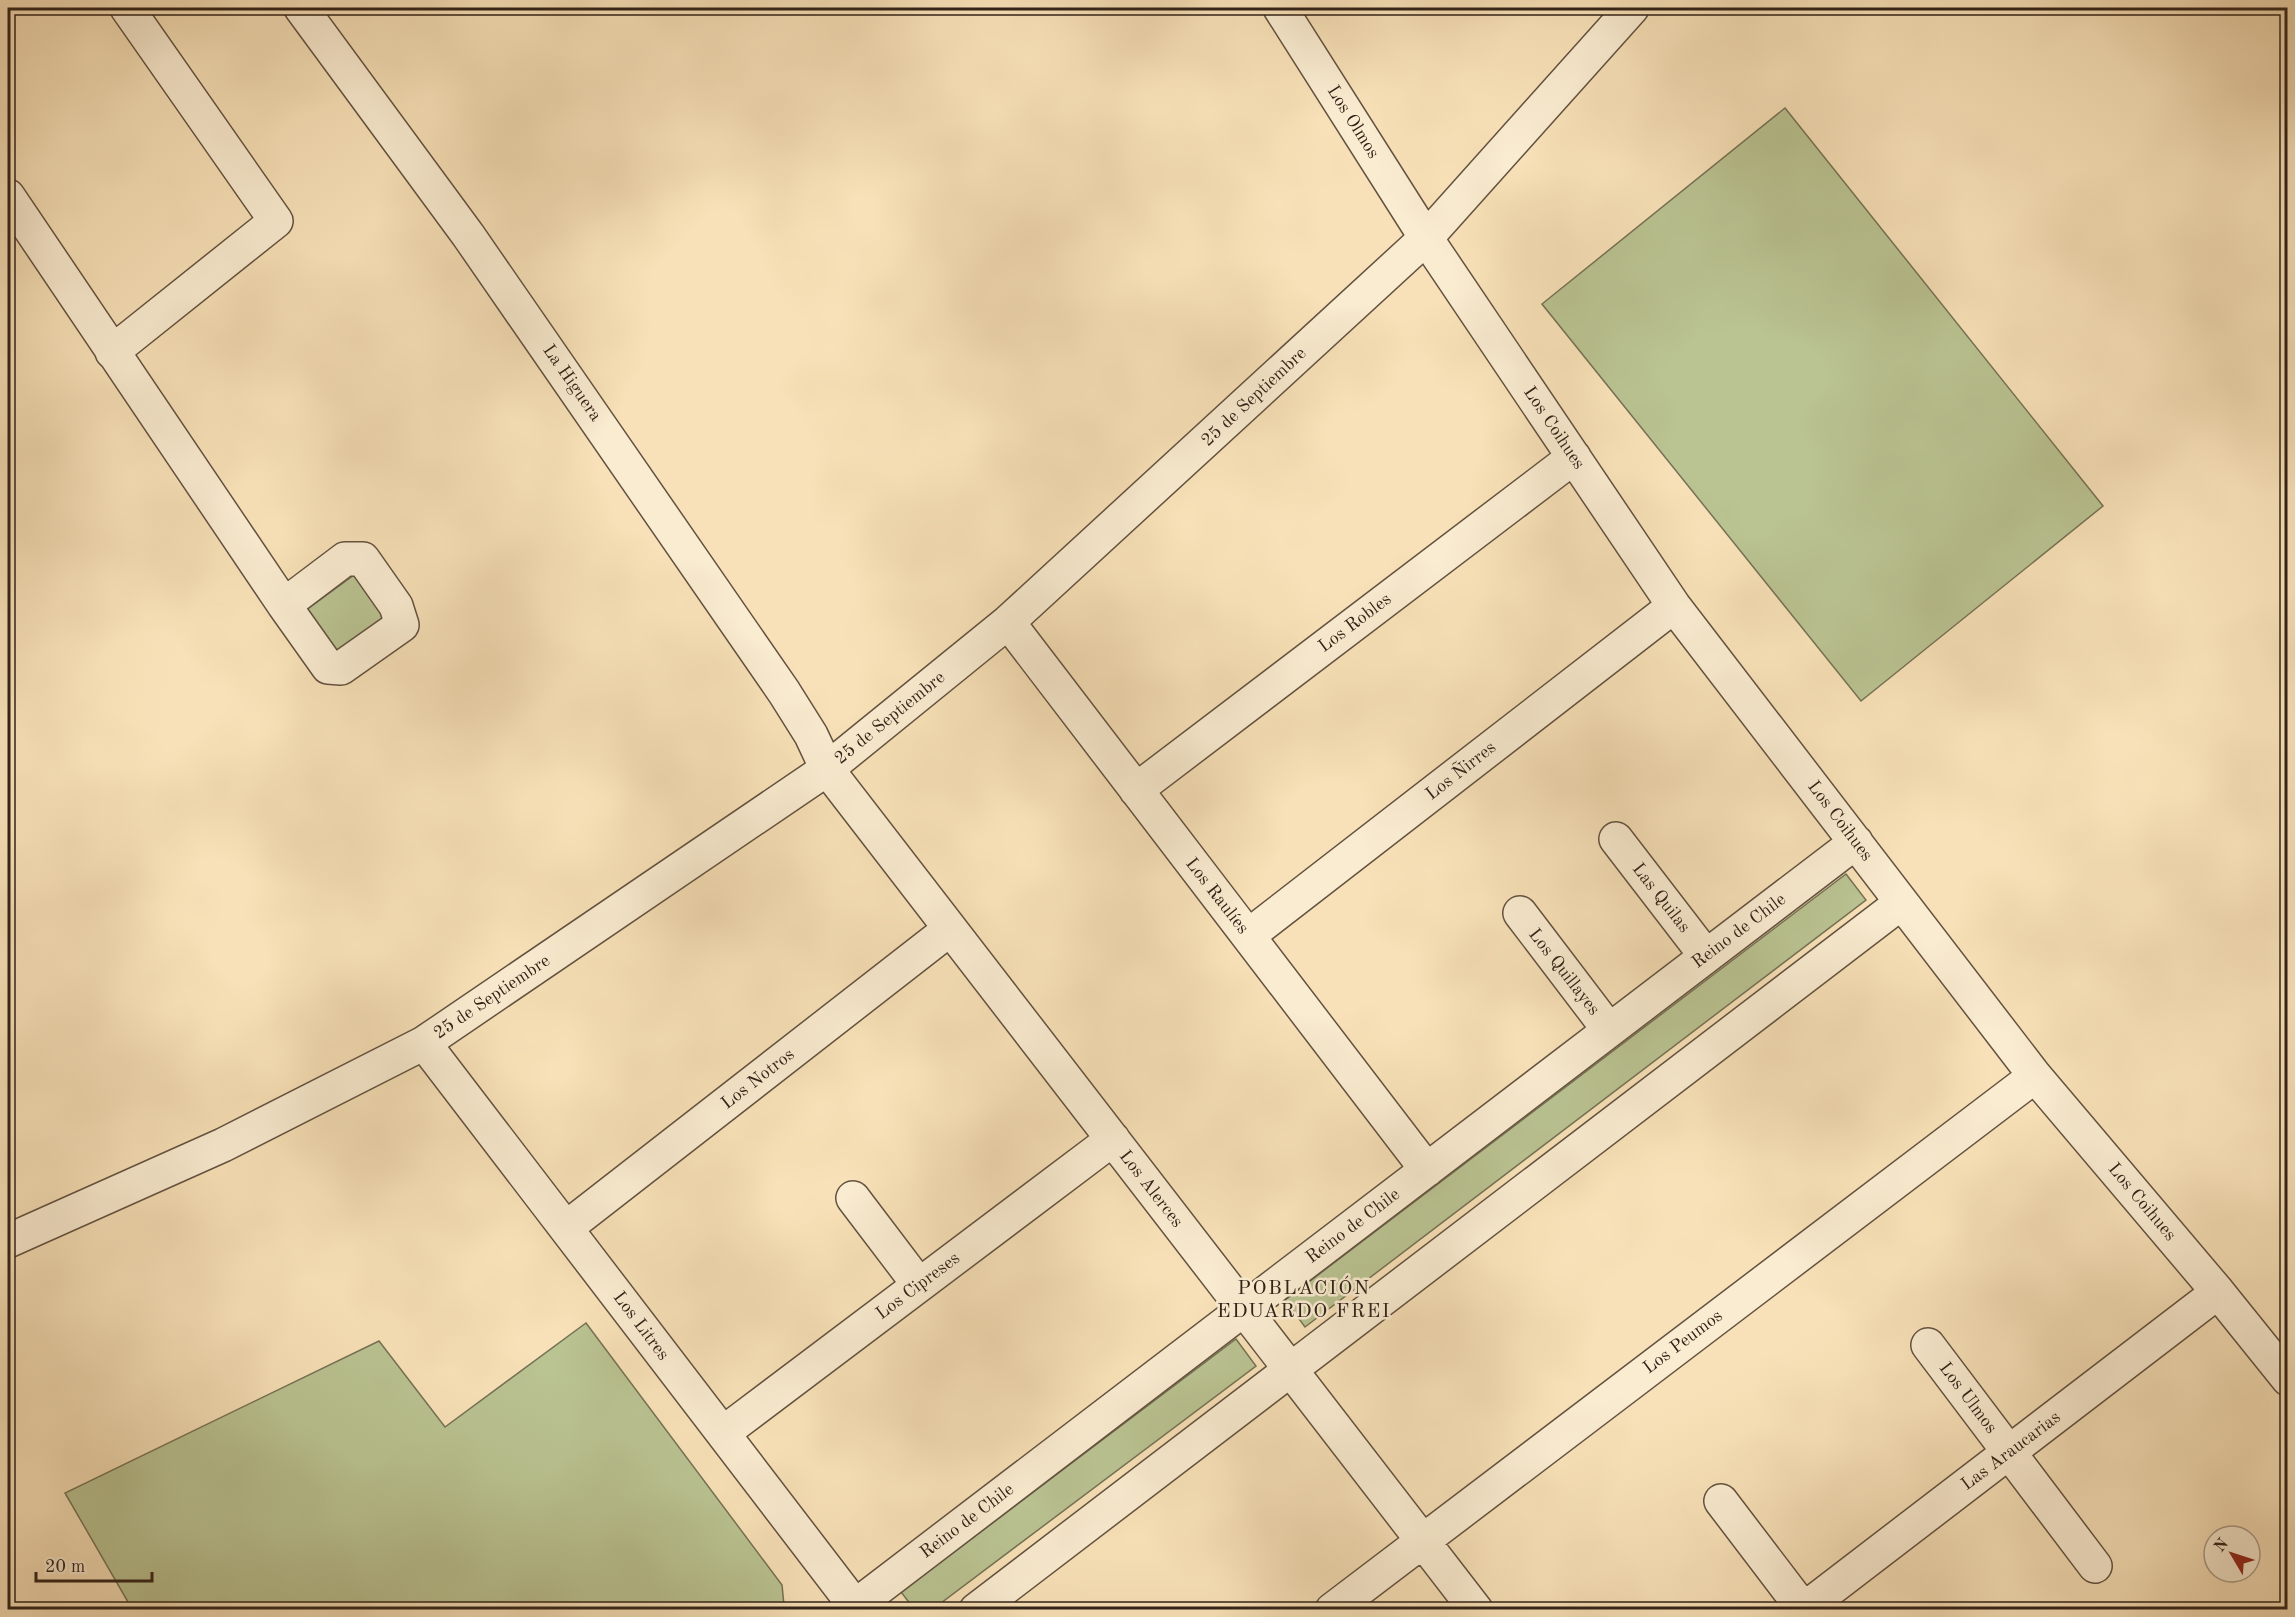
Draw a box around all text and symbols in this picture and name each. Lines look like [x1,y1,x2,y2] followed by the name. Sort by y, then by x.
[1324,82,1383,162] street label: Los Olmos
[539,341,605,425] street label: La Higuera
[1198,344,1310,450] street label: 25 de Septiembre
[1520,384,1588,473] street label: Los Coihues
[1315,590,1395,656] street label: Los Robles
[831,668,949,768] street label: 25 de Septiembre
[1420,734,1500,804] street label: Los Ñirres
[1804,778,1876,865] street label: Los Coihues
[1182,855,1252,938] street label: Los Raulíes
[1629,860,1694,936] street label: Las Quilas
[1689,890,1789,972] street label: Reino de Chile
[1525,925,1603,1019] street label: Los Quillayes
[431,952,553,1042] street label: 25 de Septiembre
[718,1045,798,1113] street label: Los Notros
[1116,1147,1187,1231] street label: Los Alerces
[2105,1160,2180,1244] street label: Los Coihues
[1303,1185,1403,1267] street label: Reino de Chile
[873,1249,963,1323] street label: Los Cipreses
[1217,1275,1391,1322] district label: POBLACIÓN EDUARDO FREI
[610,1288,673,1364] street label: Los Litres
[1640,1306,1726,1377] street label: Los Peumos
[1936,1359,2001,1437] street label: Los Ulmos
[1958,1408,2064,1494] street label: Las Araucarias
[917,1480,1017,1562] street label: Reino de Chile
[2202,1524,2262,1584] north arrow
[2212,1535,2232,1556] text: N
[36,1545,152,1583] scale bar
[45,1558,85,1576] text: 20 m

